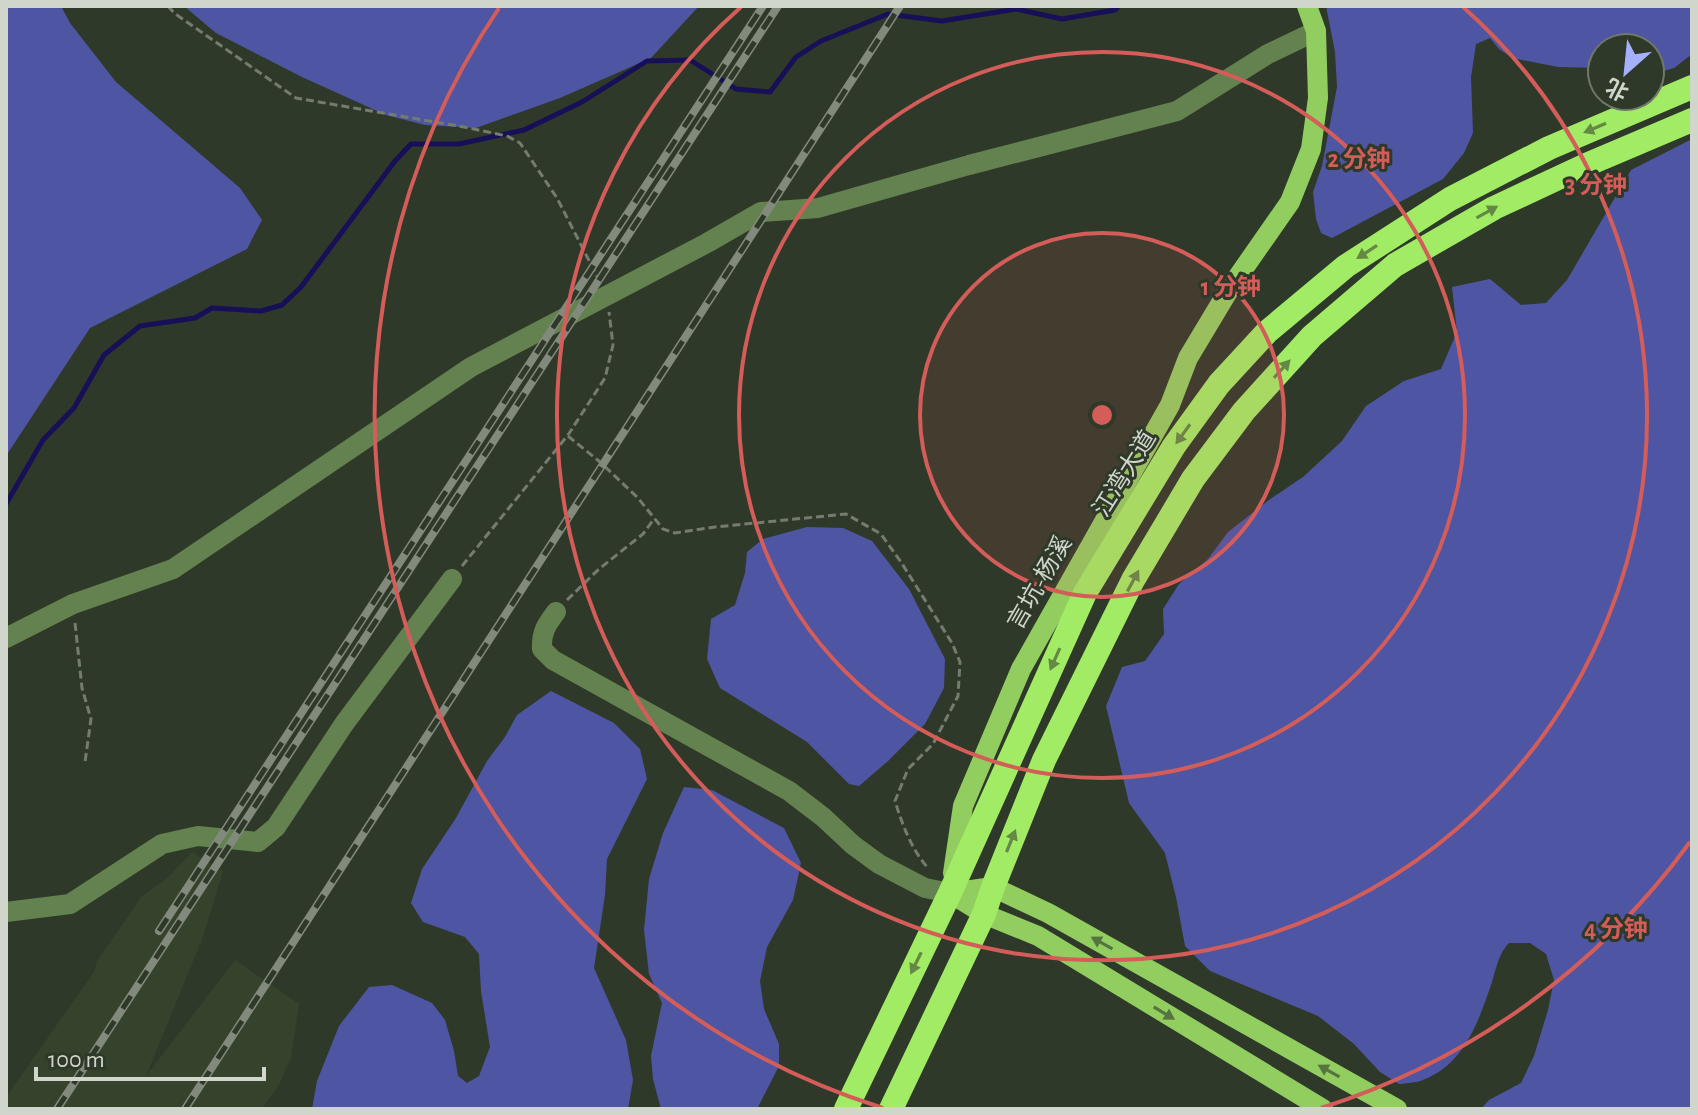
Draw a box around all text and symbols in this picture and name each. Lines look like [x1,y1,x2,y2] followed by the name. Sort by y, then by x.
[1586,32,1666,112] north arrow
[1602,74,1632,105] text: 北
[1583,122,1606,135] one-way arrow
[1328,146,1390,172] text: 2 分钟
[1565,172,1627,198] text: 3 分钟
[1476,205,1499,219] one-way arrow
[1356,245,1377,260] one-way arrow
[1201,274,1261,300] text: 1 分钟
[1273,359,1290,379] one-way arrow
[1088,401,1116,429] centre of rings
[1176,423,1191,444] one-way arrow
[1088,426,1161,521] street label: 江湾大道
[1002,531,1076,634] street label: 言坑-杨溪
[1126,570,1140,592] one-way arrow
[1048,648,1061,671] one-way arrow
[1005,829,1018,853] one-way arrow
[1584,916,1648,942] text: 4 分钟
[1091,937,1114,950] one-way arrow
[909,952,923,975] one-way arrow
[1153,1005,1175,1019] one-way arrow
[36,1031,264,1081] scale bar
[48,1048,105,1072] text: 100 m
[1318,1064,1340,1078] one-way arrow

